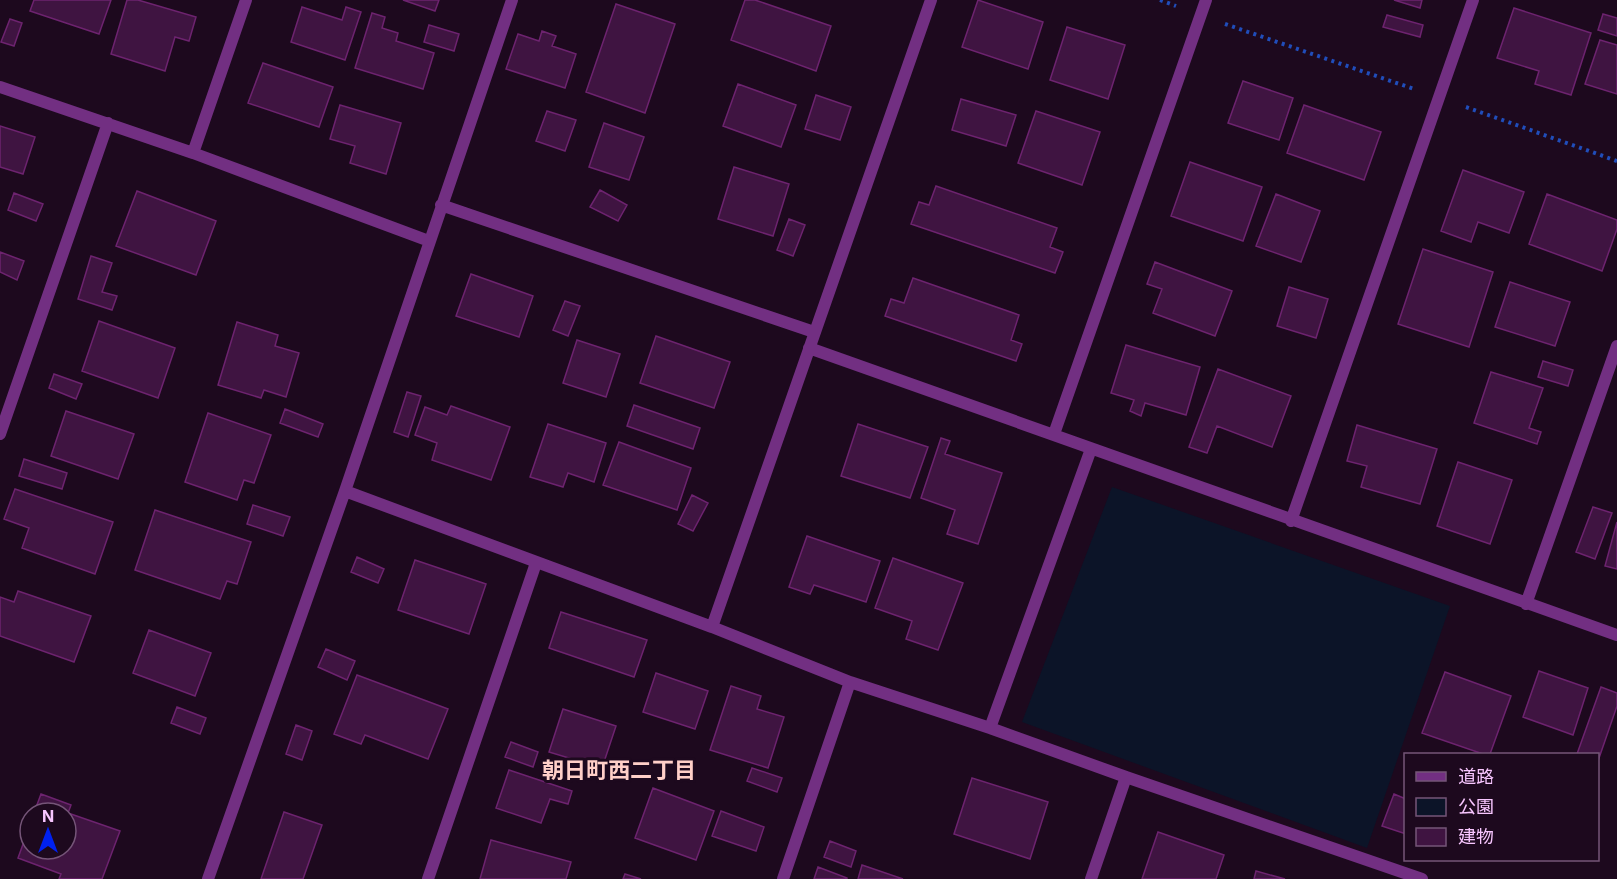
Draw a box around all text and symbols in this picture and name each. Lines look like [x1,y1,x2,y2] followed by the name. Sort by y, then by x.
[1404,753,1599,861] legend
[542,757,696,783] district label: 朝日町西二丁目
[1458,766,1494,787] text: 道路
[1458,796,1494,817] text: 公園
[18,801,78,861] north arrow
[42,806,54,826] text: N
[1458,826,1494,847] text: 建物

